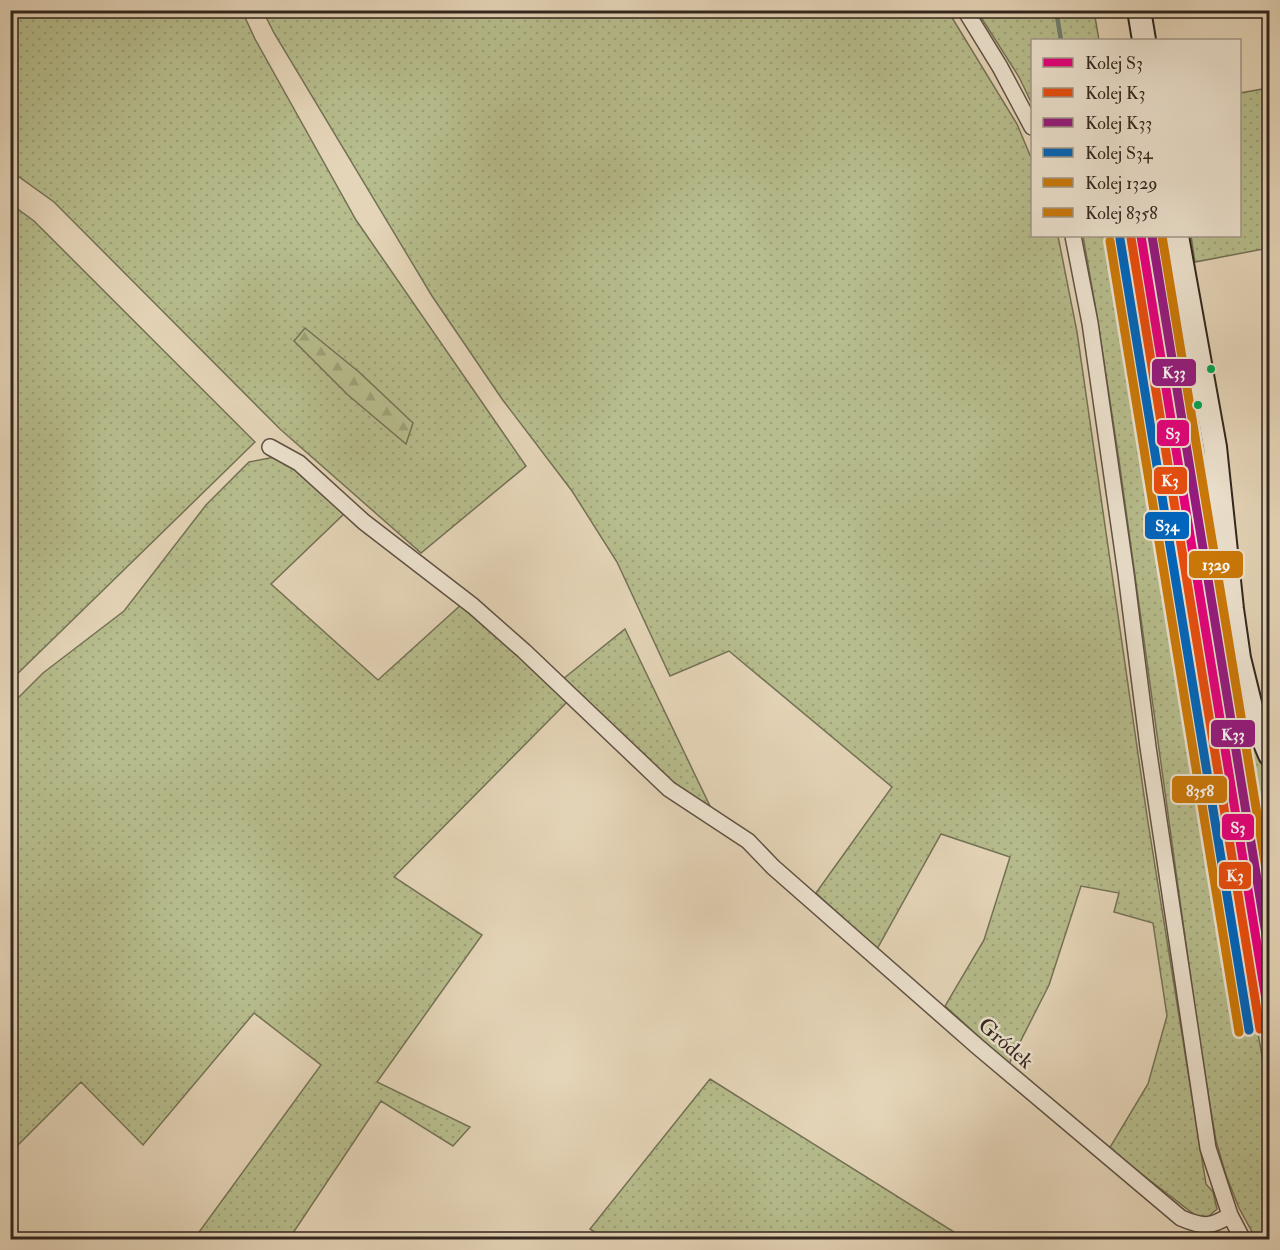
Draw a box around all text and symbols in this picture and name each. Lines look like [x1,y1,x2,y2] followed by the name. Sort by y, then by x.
[1031,39,1241,237] legend
[1085,52,1143,75] text: Kolej S3
[1085,82,1145,105] text: Kolej K3
[1085,112,1152,135] text: Kolej K33
[1085,142,1154,165] text: Kolej S34
[1085,172,1158,195] text: Kolej 1329
[1085,202,1158,225] text: Kolej 8358
[1151,358,1197,387] line badge: K33
[1162,363,1186,383] text: K33
[1205,363,1217,375] unlabelled marker
[1192,399,1204,411] unlabelled marker
[1156,419,1190,447] line badge: S3
[1165,424,1181,444] text: S3
[1153,466,1188,495] line badge: K3
[1161,471,1179,491] text: K3
[1144,511,1190,540] line badge: S34
[1155,516,1180,536] text: S34
[1188,550,1244,579] line badge: 1329
[1202,555,1230,575] text: 1329
[1210,719,1256,748] line badge: K33
[1221,725,1245,745] text: K33
[1171,775,1228,804] line badge: 8358
[1186,781,1215,801] text: 8358
[1221,813,1255,841] line badge: S3
[1230,818,1246,838] text: S3
[1218,861,1252,890] line badge: K3
[1226,866,1244,886] text: K3
[972,1012,1039,1075] street label: Gródek

